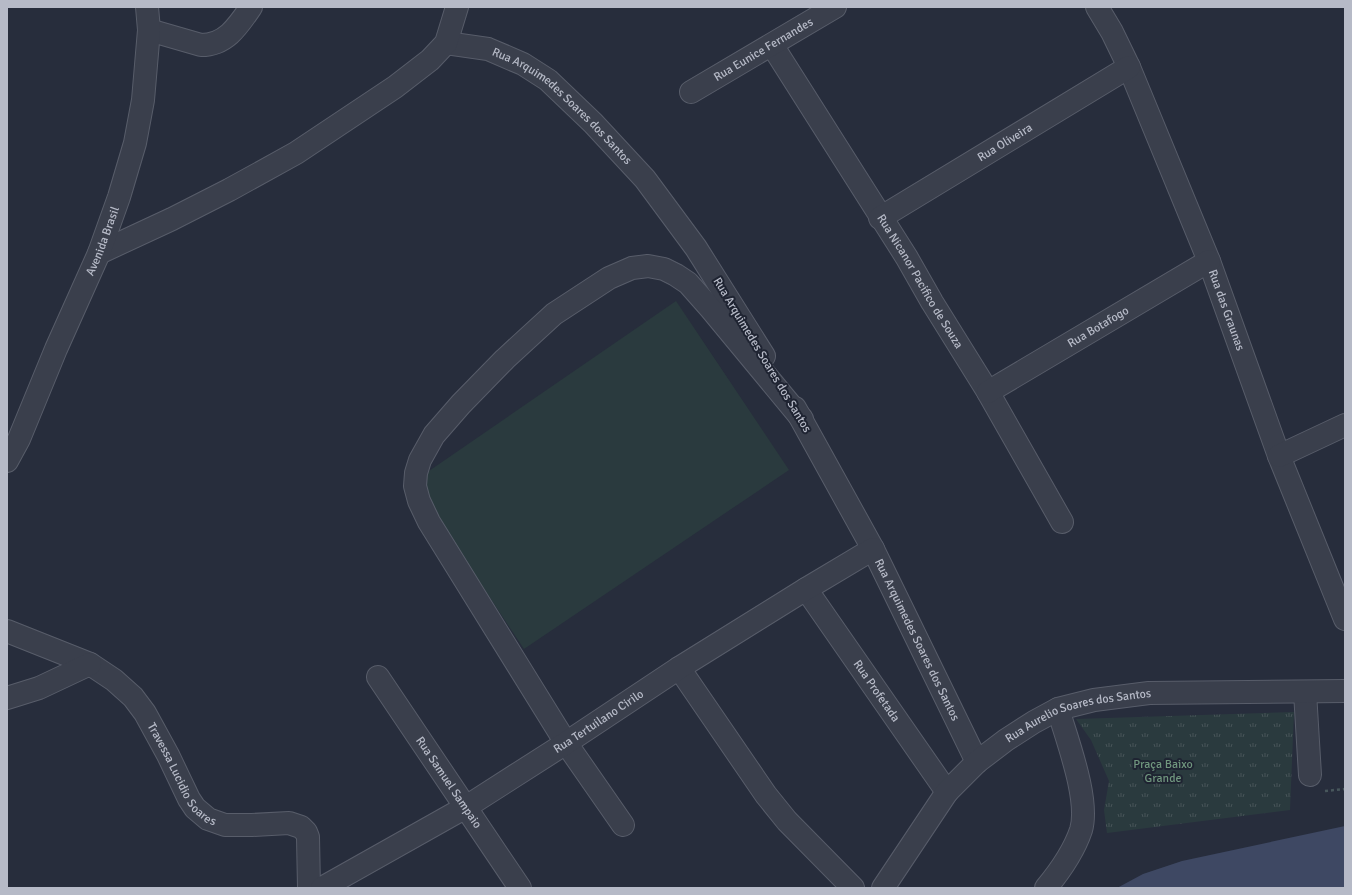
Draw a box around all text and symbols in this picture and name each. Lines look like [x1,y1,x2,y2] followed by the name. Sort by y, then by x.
[711,14,816,84] street label: Rua Eunice Fernandes
[490,44,635,168] street label: Rua Arquimedes Soares dos Santos
[975,120,1035,165] street label: Rua Oliveira
[82,204,123,278] street label: Avenida Brasil
[874,211,967,351] street label: Rua Nicanor Pacifico de Souza
[1205,267,1248,353] street label: Rua das Graunas
[710,275,814,435] street label: Rua Arquimedes Soares dos Santos
[1065,303,1131,351] street label: Rua Botafogo
[871,556,963,723] street label: Rua Arquimedes Soares dos Santos
[850,657,903,725] street label: Rua Profetada
[1002,685,1152,746] street label: Rua Aurelio Soares dos Santos
[551,686,646,757] street label: Rua Tertuilano Cirilo
[144,720,218,829] street label: Travessa Lucidio Soares
[413,734,485,831] street label: Rua Samuel Sampaio
[1133,757,1193,786] park label: Praça Baixo Grande

